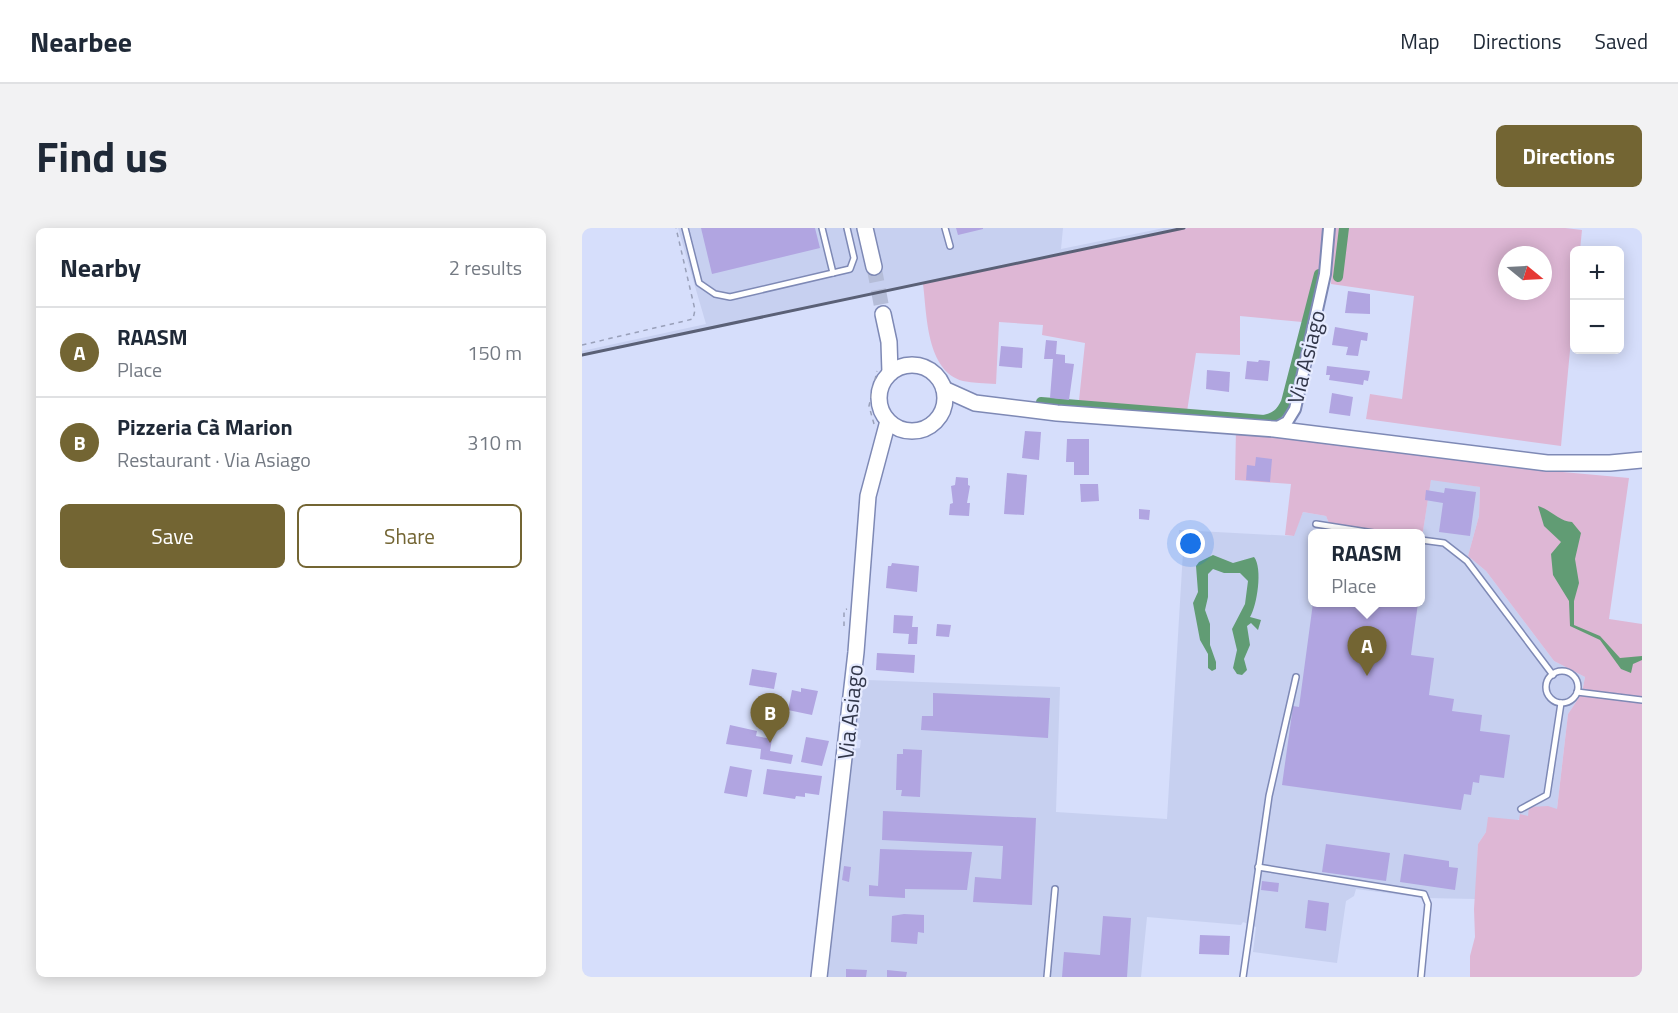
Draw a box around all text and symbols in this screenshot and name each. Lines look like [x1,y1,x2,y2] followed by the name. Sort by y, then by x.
[30,20,132,63] text: Nearbee
[1400,25,1440,57] text: Map
[1473,25,1562,57] text: Directions
[1595,25,1648,57] text: Saved
[36,124,168,188] text: Find us
[1496,125,1642,187] button: Directions
[1498,246,1552,300] north arrow
[1570,246,1624,354] map controls
[1570,246,1624,300] button: +
[60,248,141,287] text: Nearby
[449,252,522,283] text: 2 results
[1570,300,1624,354] button: −
[1278,307,1334,407] street label: Via Asiago
[117,320,188,354] text: RAASM
[73,337,86,368] text: A
[467,337,522,368] text: 150 m
[117,354,162,385] text: Place
[117,410,293,444] text: Pizzeria Cà Marion
[73,427,86,458] text: B
[467,427,522,458] text: 310 m
[117,444,311,475] text: Restaurant · Via Asiago
[60,504,285,568] button: Save
[297,504,522,568] button: Share
[1176,529,1205,558] your location
[1308,529,1425,607] popup
[1331,536,1402,570] text: RAASM
[1331,570,1376,601] text: Place
[1348,626,1386,676] pin: A
[828,663,872,761] street label: Via Asiago
[750,694,789,743] pin: B

